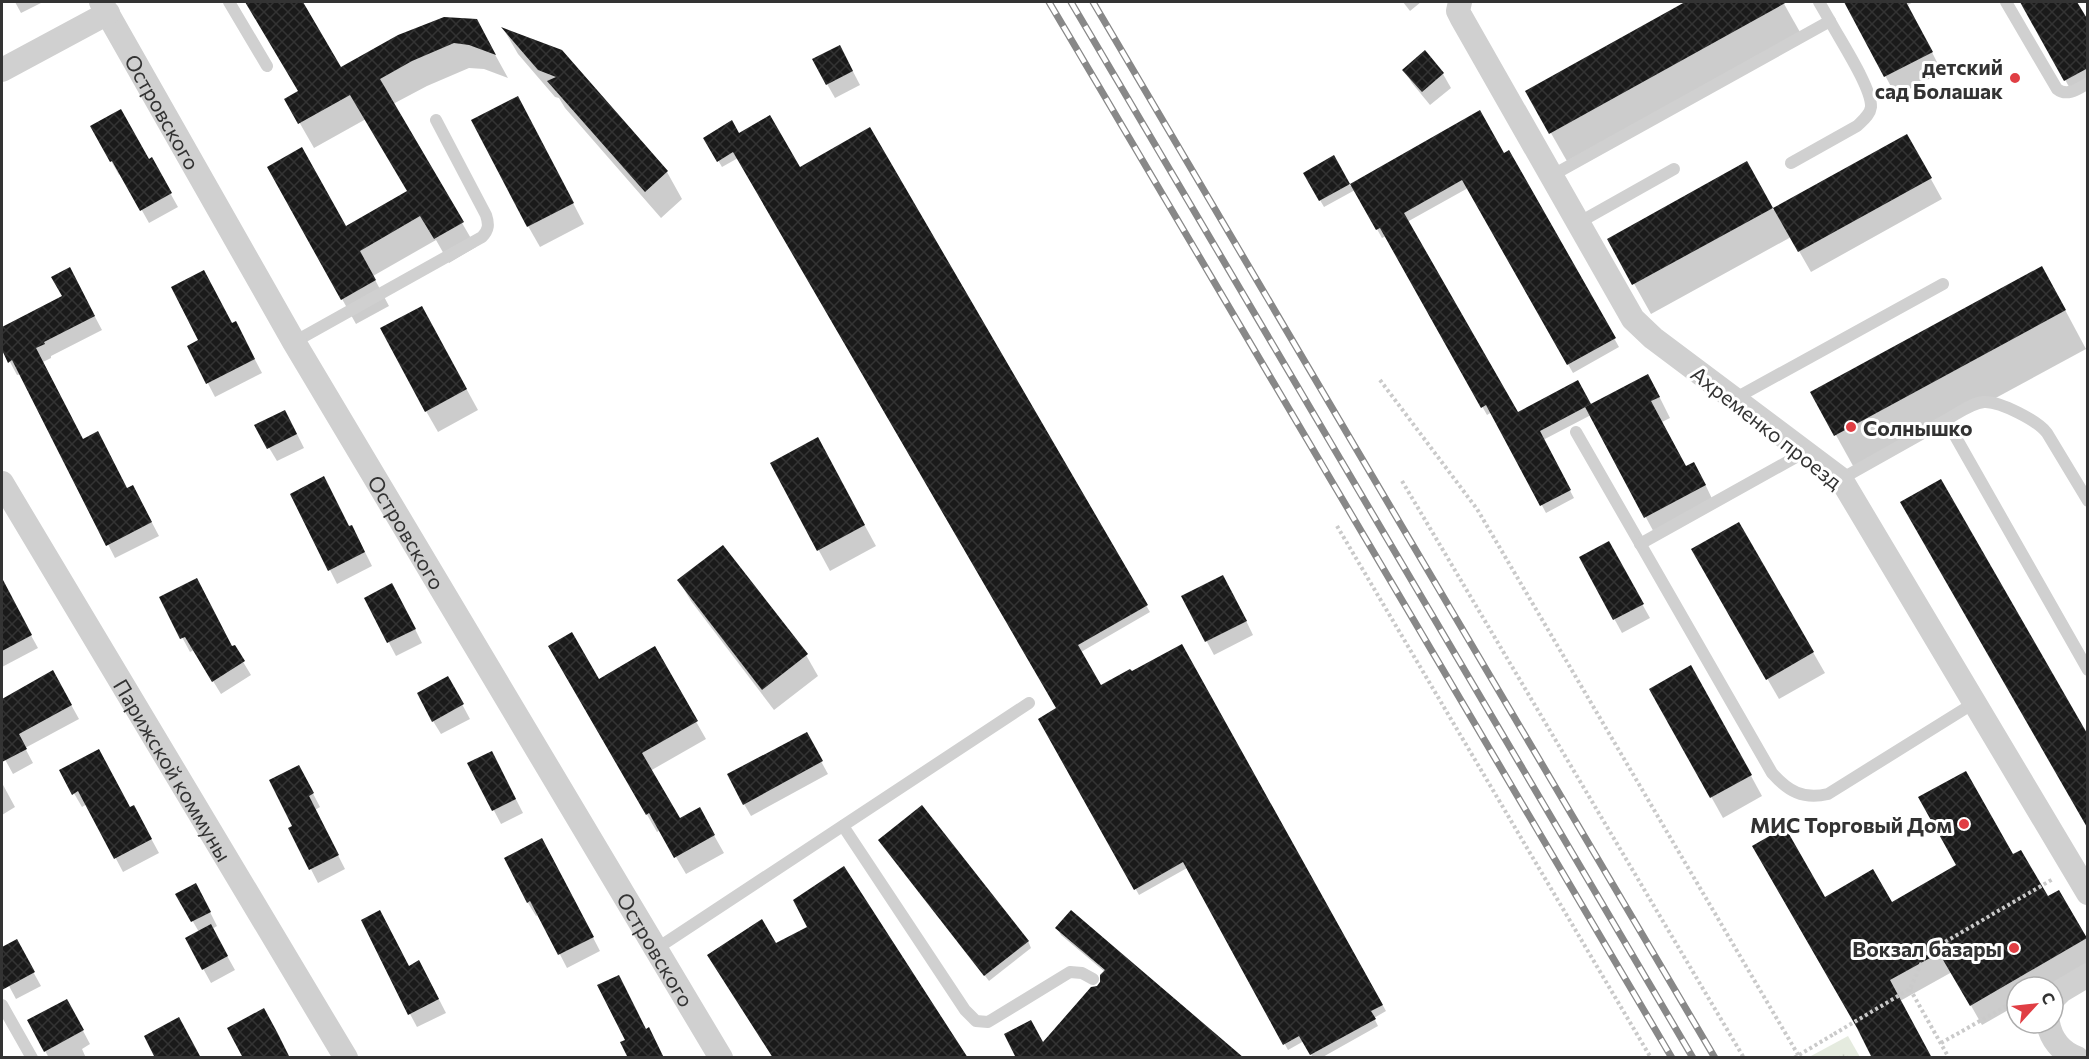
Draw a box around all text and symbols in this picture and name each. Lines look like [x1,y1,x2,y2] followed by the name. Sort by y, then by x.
[121,49,206,174] street label: Островского
[1875,54,2003,103] place label: детский сад Болашак
[2008,71,2022,85] marker: детский сад Болашак
[1687,360,1847,494] street label: Ахременко проезд
[1863,415,1973,440] place label: Солнышко
[1844,420,1858,434] marker: Солнышко
[364,470,451,594] street label: Островского
[109,674,238,865] street label: Парижской коммуны
[1750,812,1952,837] place label: МИС Торговый Дом
[1957,817,1971,831] marker: МИС Торговый Дом
[612,888,700,1011] street label: Островского
[1852,936,2002,961] place label: Вокзал базары
[2007,941,2021,955] marker: Вокзал базары
[2005,975,2065,1035] north arrow
[2038,989,2060,1007] text: С

